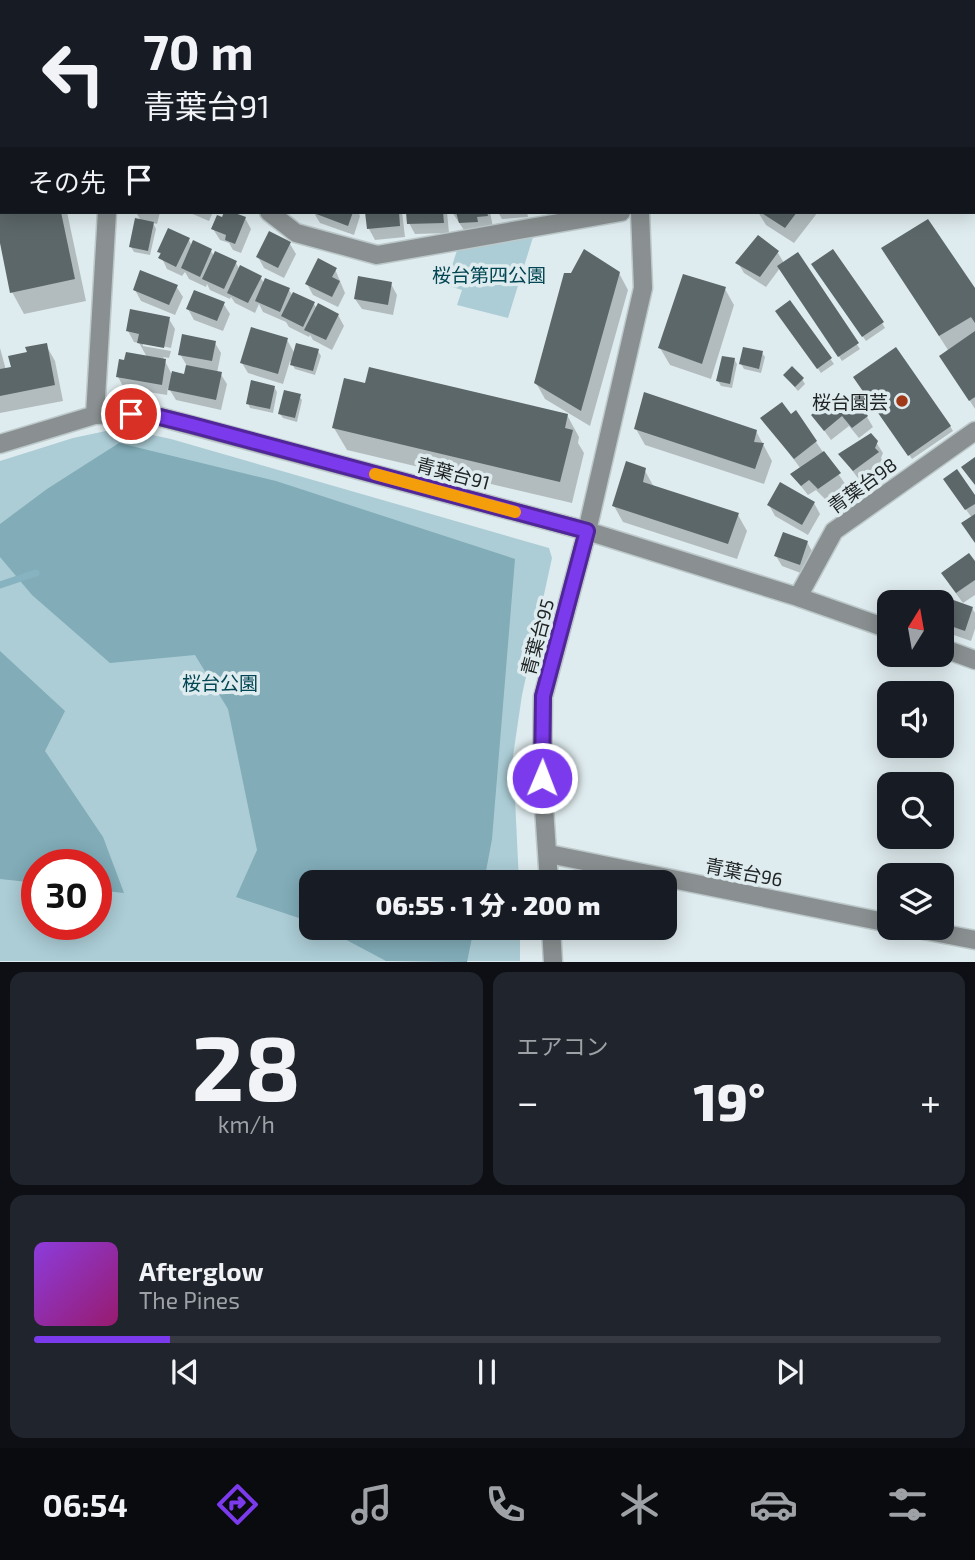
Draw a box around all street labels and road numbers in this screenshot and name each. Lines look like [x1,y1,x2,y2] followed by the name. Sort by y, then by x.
[414,452,492,494] street label: 青葉台91
[823,452,901,518] street label: 青葉台98
[516,596,558,678] street label: 青葉台95
[703,853,785,891] street label: 青葉台96

